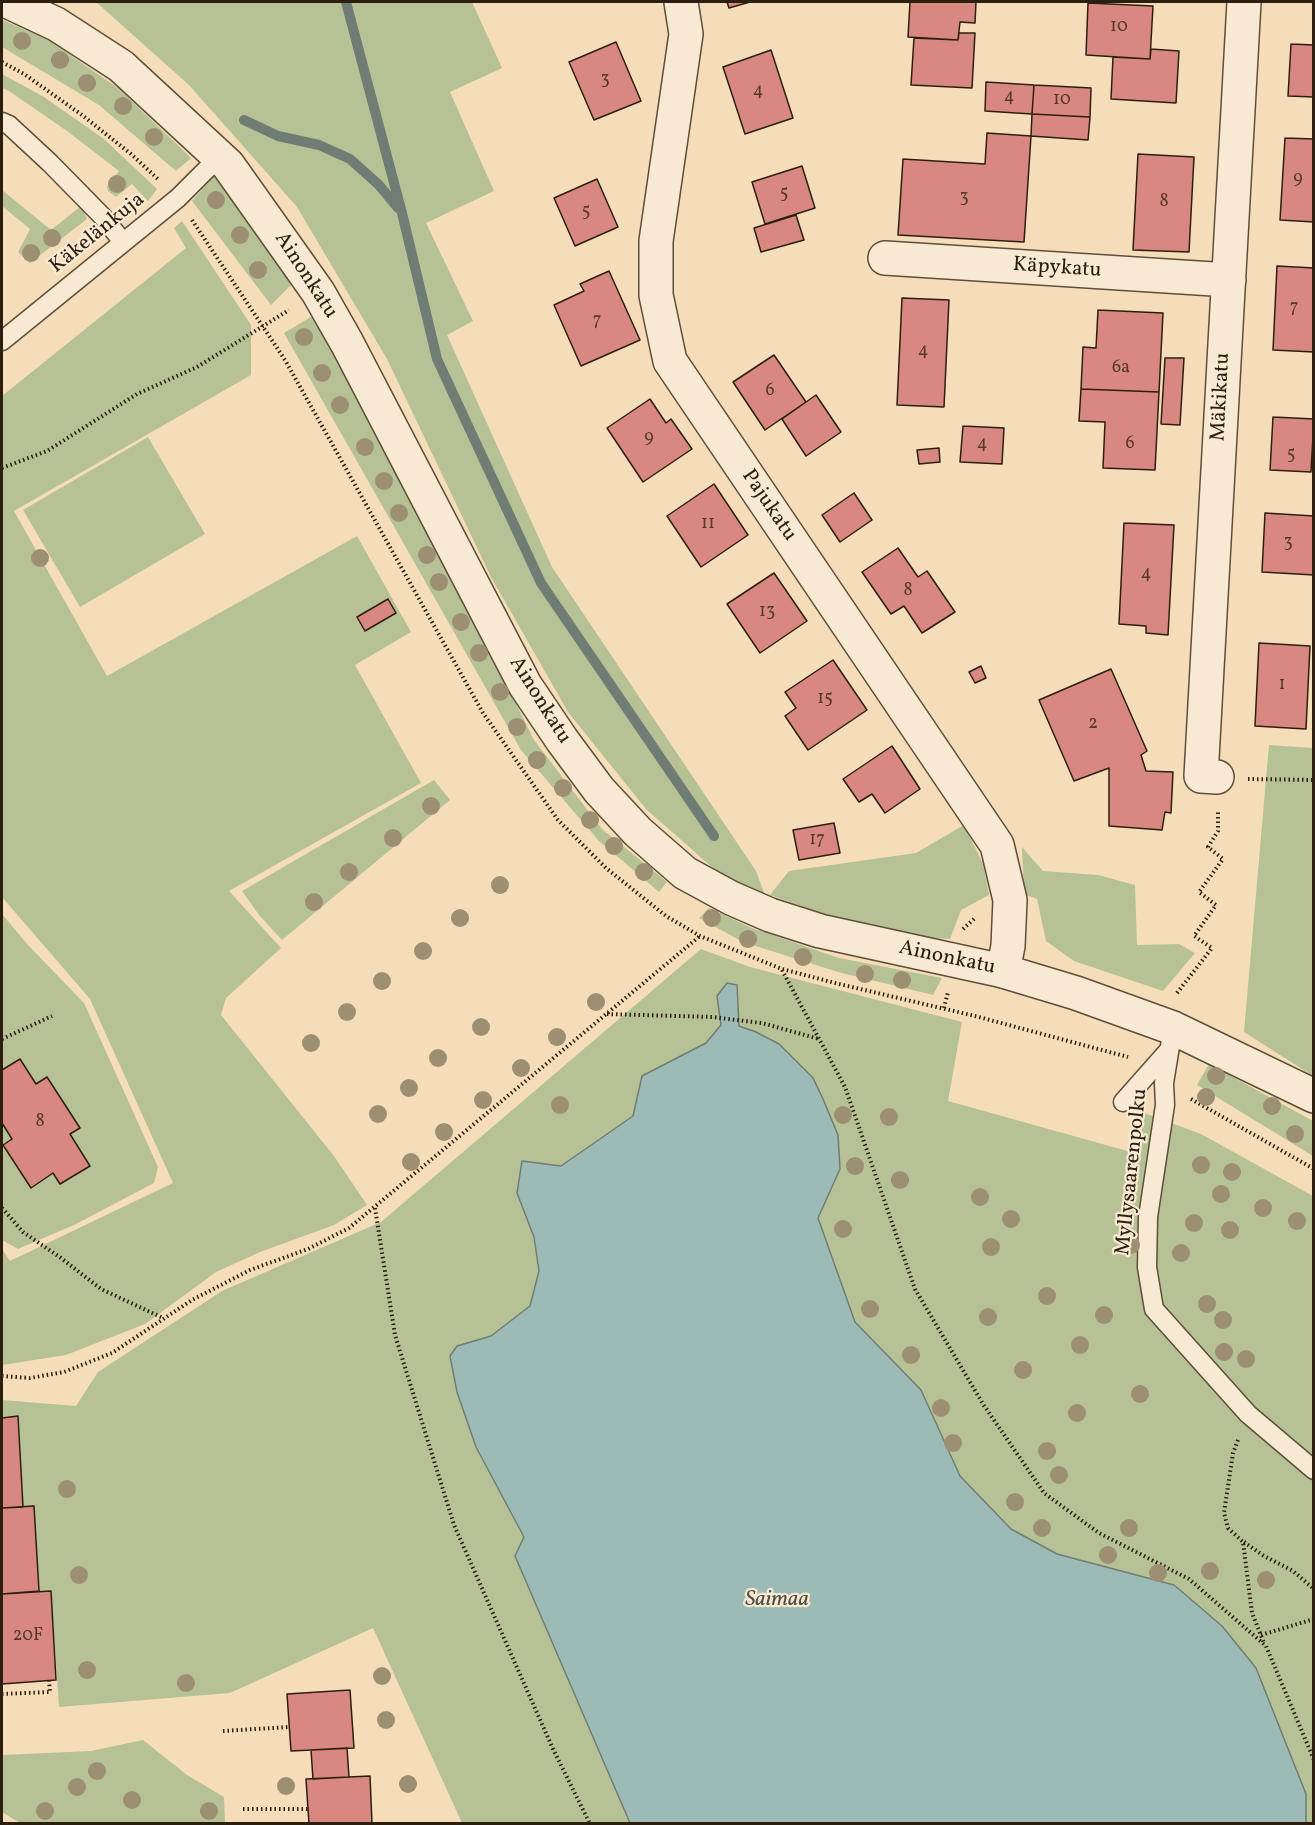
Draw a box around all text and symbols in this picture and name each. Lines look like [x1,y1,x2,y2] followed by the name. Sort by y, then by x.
[1110,17,1128,39] house number: 10
[600,70,610,92] house number: 3
[753,81,763,103] house number: 4
[1004,87,1014,109] house number: 4
[1053,90,1071,112] house number: 10
[1293,169,1303,191] house number: 9
[780,184,788,206] house number: 5
[45,188,151,280] street label: Käkelänkuja
[959,188,969,210] house number: 3
[1159,192,1169,214] house number: 8
[582,202,590,224] house number: 5
[268,228,342,324] street label: Ainonkatu
[1012,253,1102,285] street label: Käpykatu
[1290,298,1298,320] house number: 7
[593,311,601,333] house number: 7
[918,341,928,363] house number: 4
[1207,352,1237,442] street label: Mäkikatu
[1112,358,1130,380] house number: 6a
[765,381,775,403] house number: 6
[644,428,654,450] house number: 9
[977,434,987,456] house number: 4
[1125,434,1135,456] house number: 6
[1287,445,1295,467] house number: 5
[735,465,801,547] street label: Pajukatu
[701,514,715,536] house number: 11
[1283,533,1293,555] house number: 3
[1141,564,1151,586] house number: 4
[903,581,913,603] house number: 8
[759,602,775,624] house number: 13
[502,653,576,749] street label: Ainonkatu
[1279,675,1285,697] house number: 1
[817,689,833,711] house number: 15
[1088,714,1098,736] house number: 2
[809,830,825,852] house number: 17
[896,936,998,982] street label: Ainonkatu
[1112,1087,1154,1257] street label: Myllysaarenpolku
[35,1112,45,1134] house number: 8
[745,1588,809,1614] water label: Saimaa
[13,1626,43,1648] house number: 20F

